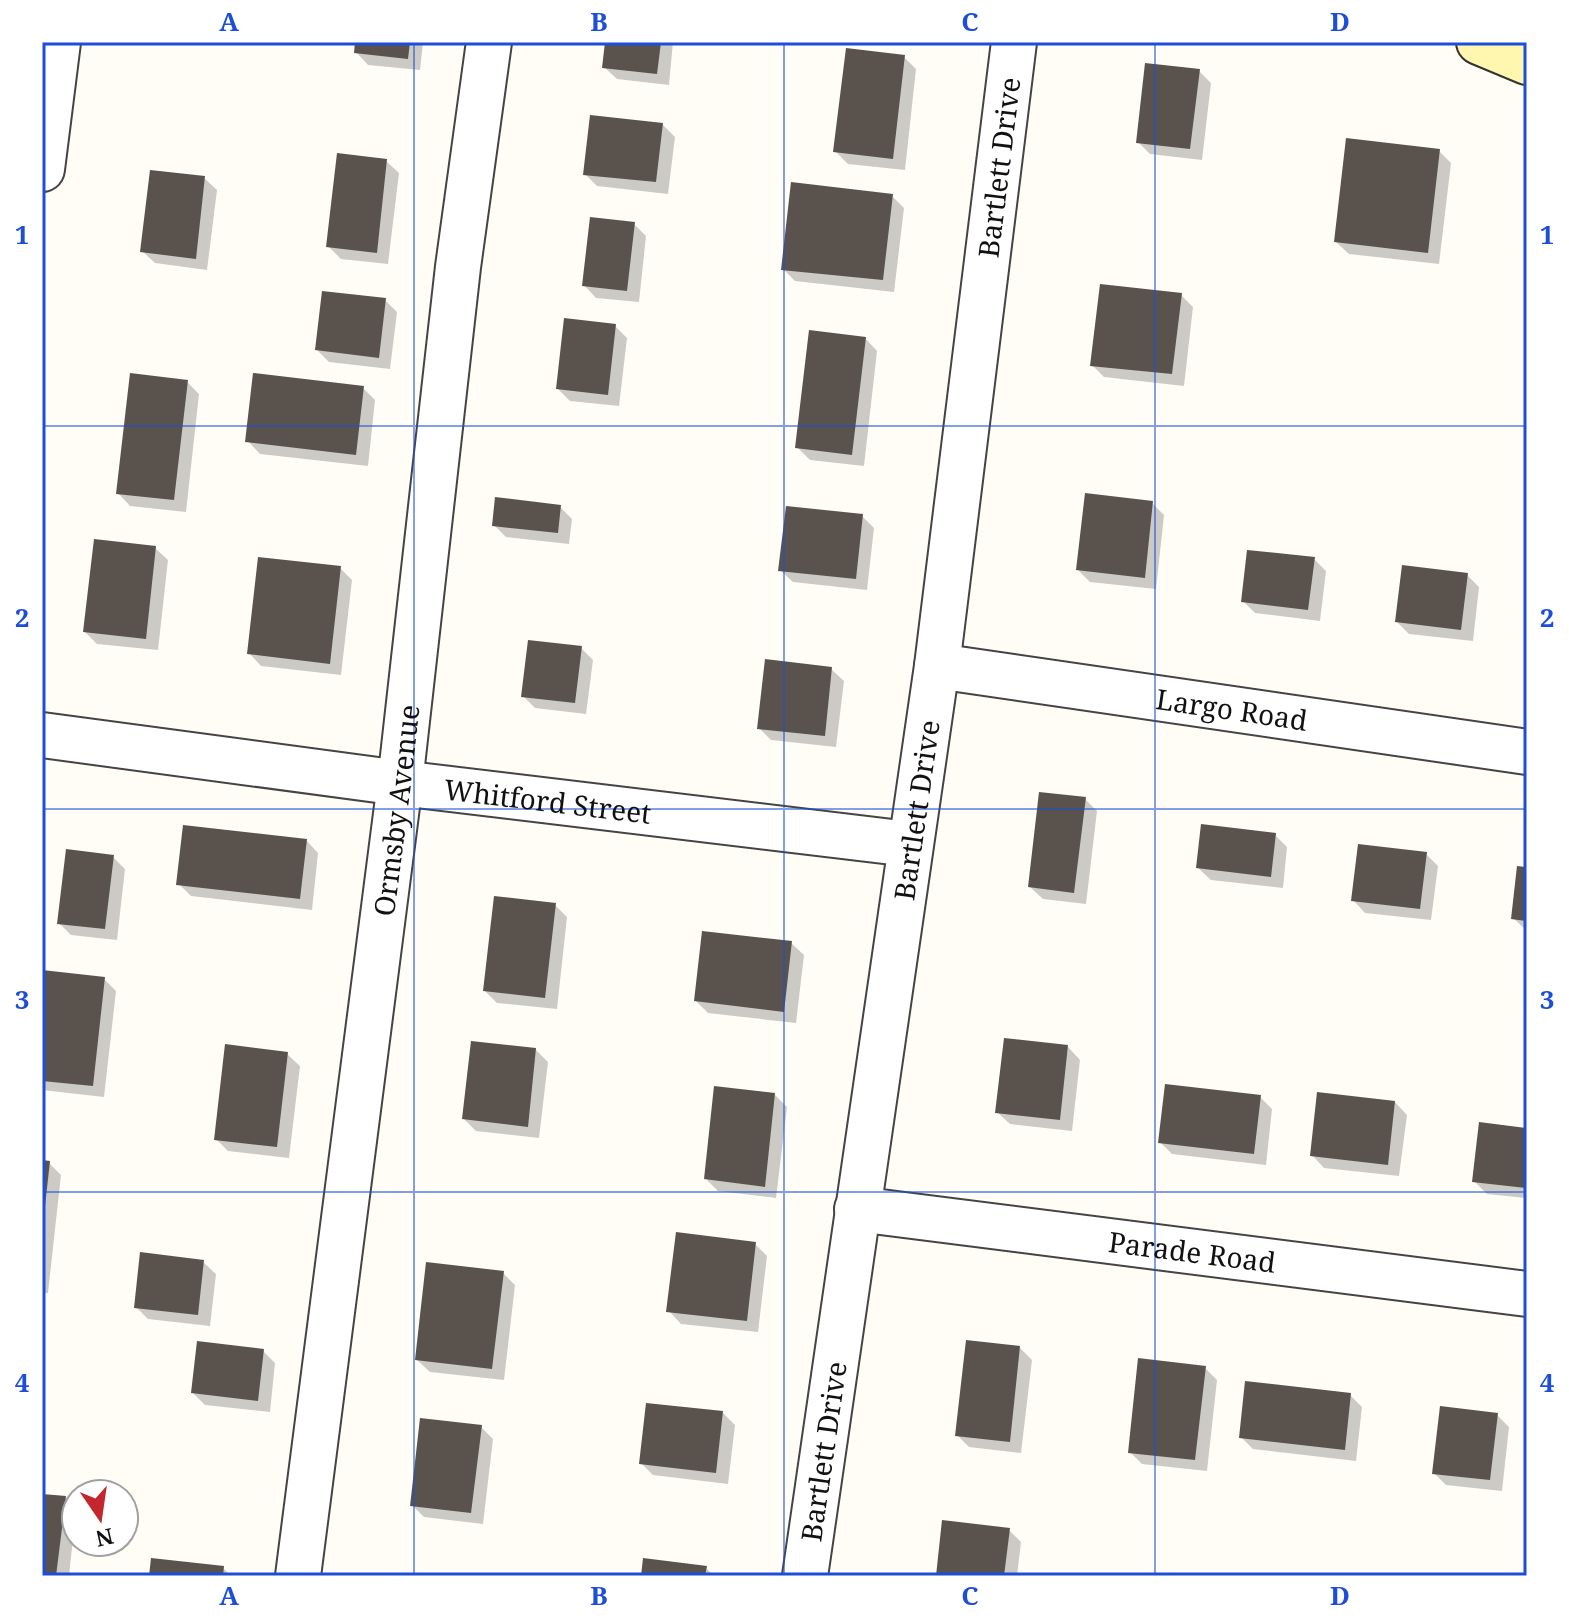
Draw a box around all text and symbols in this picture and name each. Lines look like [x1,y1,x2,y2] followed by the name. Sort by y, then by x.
[219,3,239,39] text: A
[590,3,608,39] text: B
[961,3,979,39] text: C
[1330,3,1350,39] text: D
[969,75,1029,260] street label: Bartlett Drive
[15,216,29,252] text: 1
[1540,216,1554,252] text: 1
[15,599,29,635] text: 2
[1540,599,1554,635] text: 2
[1154,679,1310,739] street label: Largo Road
[364,702,428,918] street label: Ormsby Avenue
[884,717,948,903] street label: Bartlett Drive
[442,769,654,832] street label: Whitford Street
[15,981,29,1017] text: 3
[1540,981,1554,1017] text: 3
[1107,1222,1278,1281] street label: Parade Road
[791,1359,855,1544] street label: Bartlett Drive
[15,1364,30,1400] text: 4
[1540,1364,1555,1400] text: 4
[60,1478,140,1558] north arrow
[93,1522,117,1555] text: N
[219,1577,239,1613] text: A
[590,1577,608,1613] text: B
[961,1577,979,1613] text: C
[1330,1577,1350,1613] text: D

